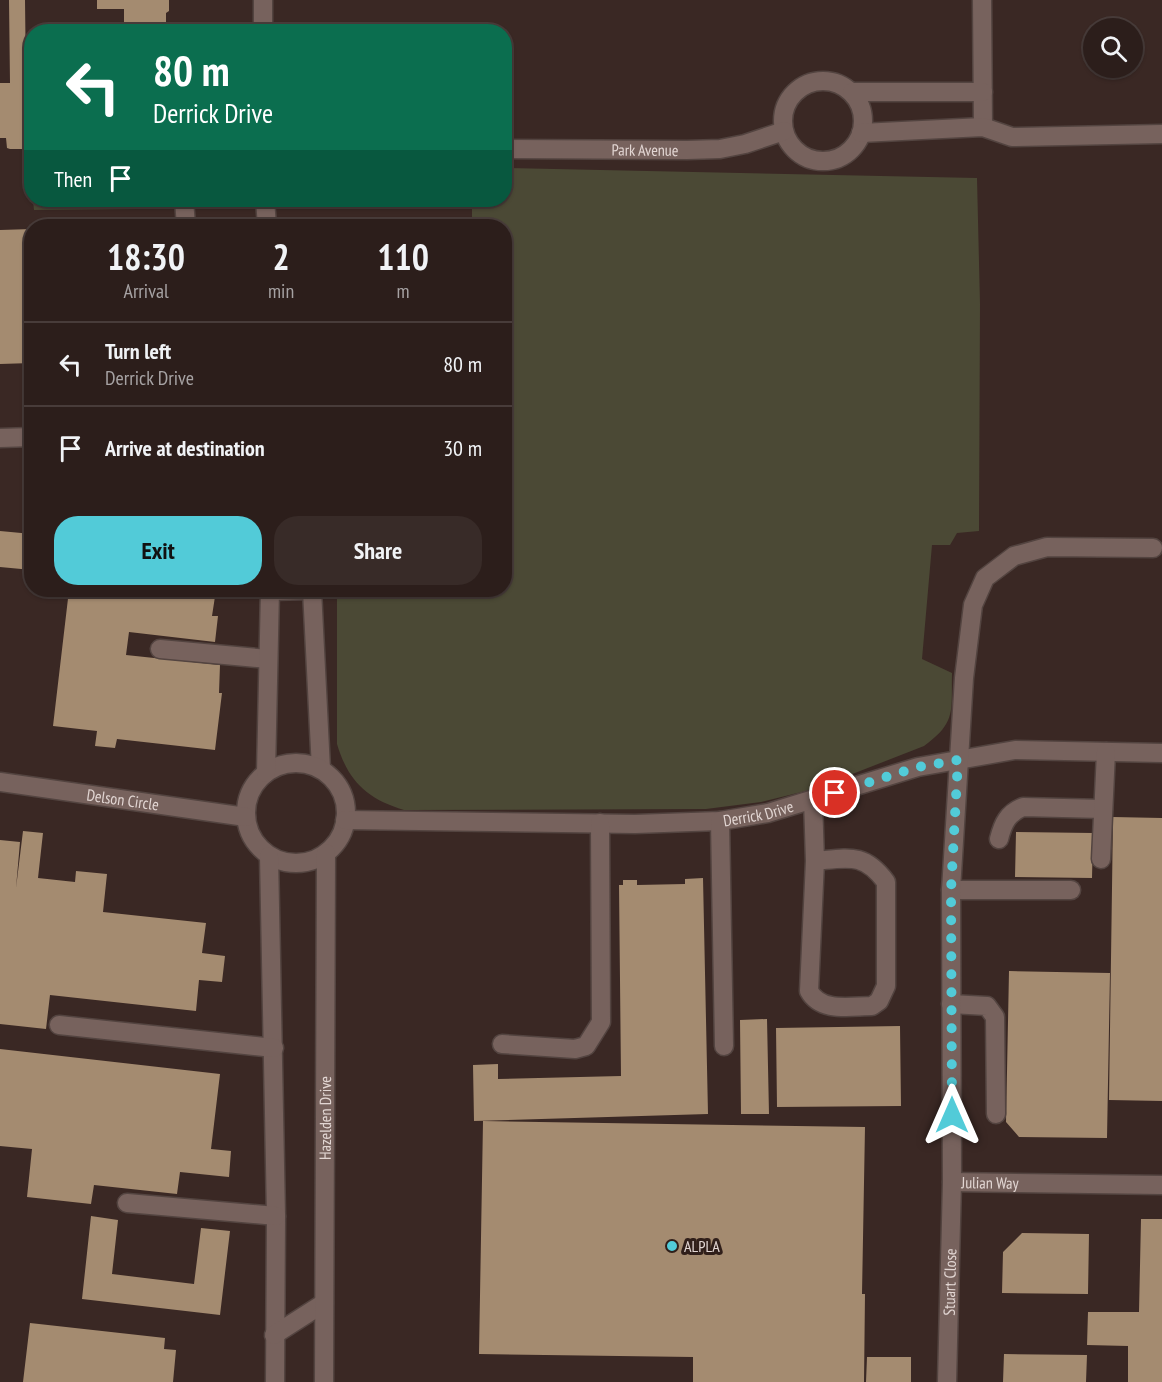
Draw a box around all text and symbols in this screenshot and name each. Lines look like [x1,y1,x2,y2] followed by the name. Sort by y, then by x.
[1083,18,1143,78] map controls
[1083,18,1143,78] button: search
[153,43,230,98] text: 80 m
[54,48,132,126] icon: left
[153,96,273,130] text: Derrick Drive
[611,140,678,160] street label: Park Avenue
[104,162,137,195] icon: arrive
[54,165,92,193] text: Then
[107,233,185,280] text: 18:30
[272,233,290,280] text: 2
[377,233,429,280] text: 110
[123,278,169,304] text: Arrival
[268,278,294,304] text: min
[397,278,410,304] text: m
[105,337,171,365] text: Turn left
[54,348,87,381] icon: left
[443,350,482,378] text: 80 m
[105,365,194,391] text: Derrick Drive
[54,432,87,465] icon: arrive
[105,434,265,462] text: Arrive at destination
[443,434,482,462] text: 30 m
[54,516,262,585] button: Exit
[274,516,482,585] button: Share
[809,767,860,818] pin
[818,776,851,809] icon: arrive
[85,784,160,814] street label: Delson Circle
[722,796,796,830] street label: Derrick Drive
[315,1076,335,1160] street label: Hazelden Drive
[920,1083,984,1147] position arrow
[960,1172,1019,1193] street label: Julian Way
[684,1236,720,1256] place label: ALPLA
[665,1239,679,1253] marker: ALPLA
[939,1248,960,1316] street label: Stuart Close

